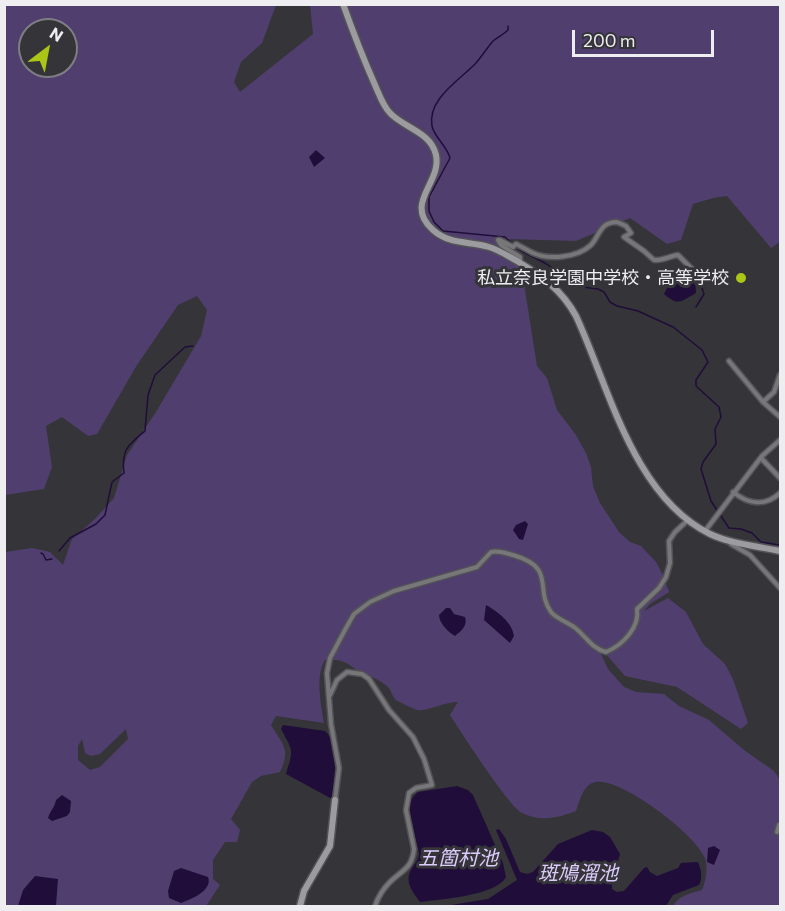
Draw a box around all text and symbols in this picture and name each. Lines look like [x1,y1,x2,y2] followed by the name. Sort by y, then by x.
[18,18,78,78] north arrow
[575,18,718,56] scale bar
[47,23,67,45] text: N
[583,29,636,51] text: 200 m
[477,267,729,289] place label: 私立奈良学園中学校・高等学校
[734,271,748,285] marker: 私立奈良学園中学校・高等学校
[418,846,498,870] water label: 五箇村池
[538,861,618,885] water label: 斑鳩溜池

